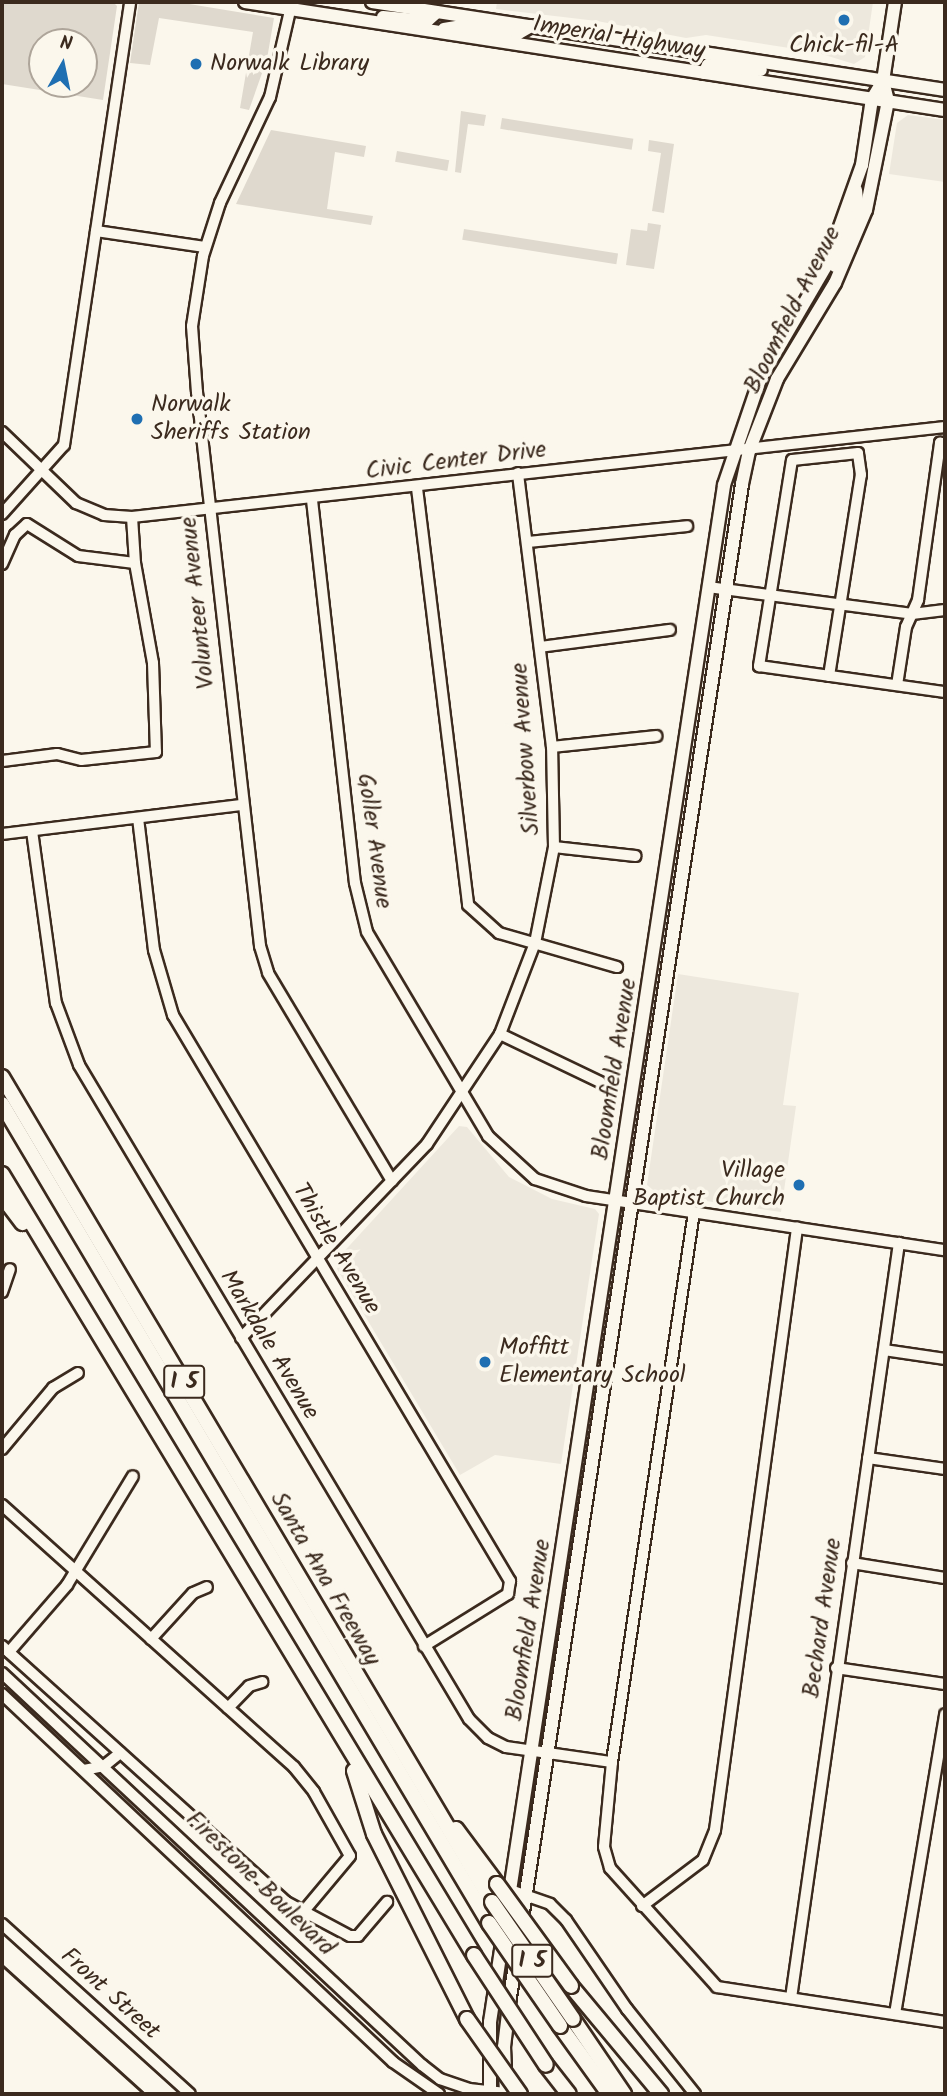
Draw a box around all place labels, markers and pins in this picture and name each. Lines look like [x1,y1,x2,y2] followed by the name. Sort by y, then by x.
[836,12,852,28] marker: Chick-fil-A
[789,32,899,60] place label: Chick-fil-A
[210,50,369,78] place label: Norwalk Library
[188,56,204,72] marker: Norwalk Library
[151,391,311,447] place label: Norwalk Sheriffs Station
[129,411,145,427] marker: Norwalk Sheriffs Station
[633,1157,785,1213] place label: Village Baptist Church
[791,1177,807,1193] marker: Village Baptist Church
[499,1334,686,1390] place label: Moffitt Elementary School
[477,1354,493,1370] marker: Moffitt Elementary School

